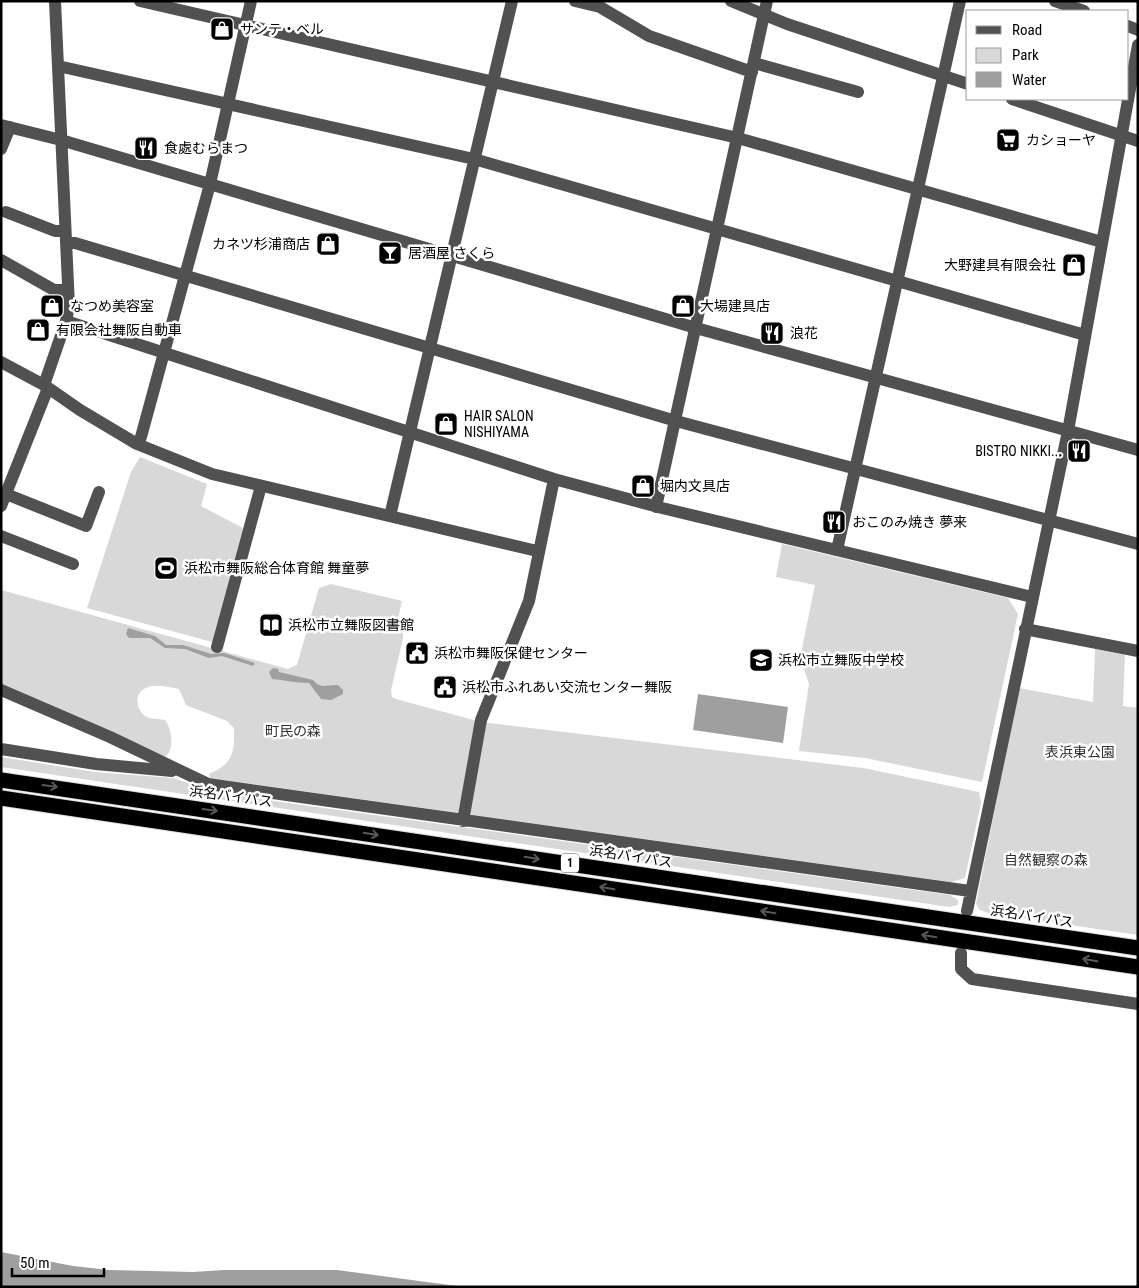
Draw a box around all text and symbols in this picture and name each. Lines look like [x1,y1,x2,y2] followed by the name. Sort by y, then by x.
[966,10,1129,100] legend
[209,16,235,42] shop icon: サンテ・ベル
[240,21,324,37] place label: サンテ・ベル
[1012,21,1042,39] text: Road
[1012,46,1039,64] text: Park
[1012,71,1047,89] text: Water
[995,127,1021,153] supermarket icon: カショーヤ
[1026,132,1096,148] place label: カショーヤ
[133,135,159,161] restaurant icon: 食處むらまつ
[164,140,248,156] place label: 食處むらまつ
[315,231,341,257] shop icon: カネツ杉浦商店
[212,236,310,252] place label: カネツ杉浦商店
[377,240,403,266] bar icon: 居酒屋 さくら
[408,245,495,261] place label: 居酒屋 さくら
[1061,252,1087,278] shop icon: 大野建具有限会社
[944,257,1056,273] place label: 大野建具有限会社
[39,293,65,319] shop icon: なつめ美容室
[670,293,696,319] shop icon: 大場建具店
[70,298,154,314] place label: なつめ美容室
[700,298,770,314] place label: 大場建具店
[25,317,51,343] shop icon: 有限会社舞阪自動車
[759,320,785,346] restaurant icon: 浪花
[56,322,182,338] place label: 有限会社舞阪自動車
[790,325,818,341] place label: 浪花
[464,408,534,440] place label: HAIR SALON NISHIYAMA
[433,411,459,437] shop icon: HAIR SALON NISHIYAMA
[1066,438,1092,464] restaurant icon: BISTRO NIKKI...
[975,443,1062,459] place label: BISTRO NIKKI...
[630,473,656,499] shop icon: 堀内文具店
[660,478,730,494] place label: 堀内文具店
[821,509,847,535] restaurant icon: おこのみ焼き 夢来
[852,514,967,530] place label: おこのみ焼き 夢来
[153,555,179,581] sports icon: 浜松市舞阪総合体育館 舞童夢
[184,560,369,576] place label: 浜松市舞阪総合体育館 舞童夢
[258,612,284,638] library icon: 浜松市立舞阪図書館
[288,617,414,633] place label: 浜松市立舞阪図書館
[404,640,430,666] public building icon: 浜松市舞阪保健センター
[434,645,588,661] place label: 浜松市舞阪保健センター
[748,647,774,673] school or university icon: 浜松市立舞阪中学校
[778,652,904,668] place label: 浜松市立舞阪中学校
[432,674,458,700] public building icon: 浜松市ふれあい交流センター舞阪
[462,679,672,695] place label: 浜松市ふれあい交流センター舞阪
[265,723,321,739] park label: 町民の森
[1045,744,1115,760] park label: 表浜東公園
[41,782,57,792] one-way arrow
[188,782,274,810] street label: 浜名バイパス
[202,805,218,815] one-way arrow
[363,829,379,839] one-way arrow
[588,842,674,870] street label: 浜名バイパス
[1004,852,1088,868] park label: 自然観察の森
[523,853,539,863] one-way arrow
[561,854,579,872] road number: 1
[600,882,616,892] one-way arrow
[989,902,1075,930] street label: 浜名バイパス
[760,906,776,916] one-way arrow
[921,930,937,940] one-way arrow
[1082,955,1098,965] one-way arrow
[12,1246,105,1278] scale bar
[20,1254,50,1272] text: 50 m

